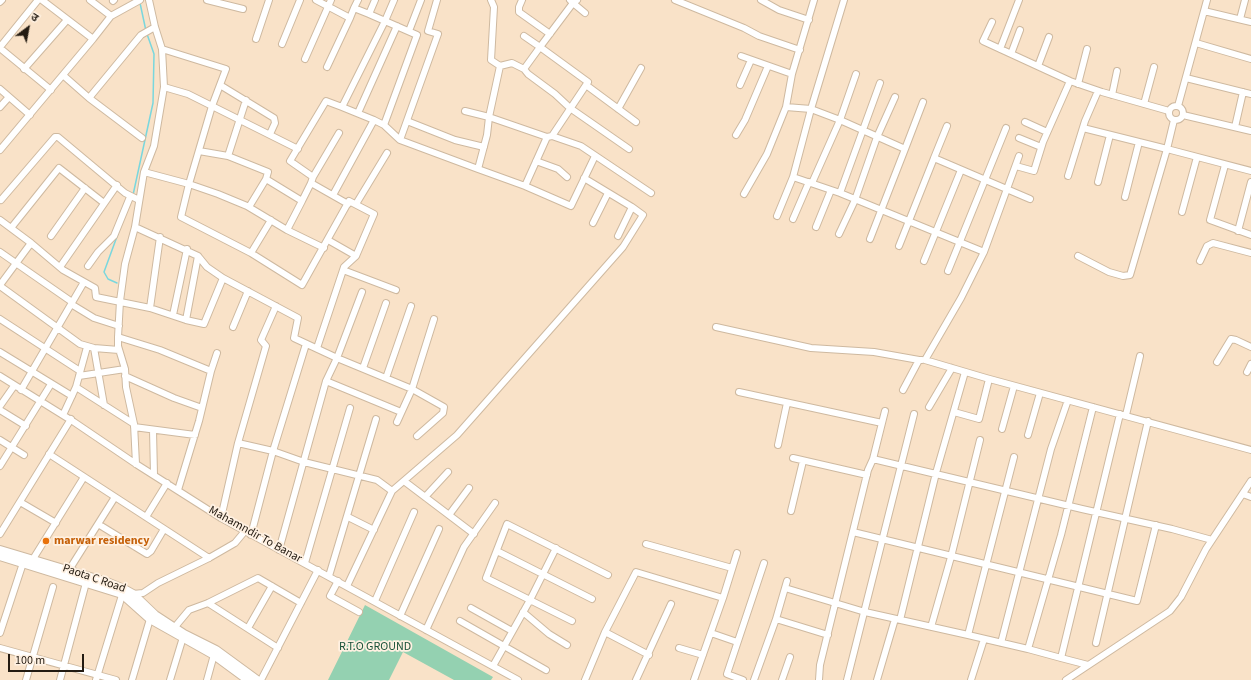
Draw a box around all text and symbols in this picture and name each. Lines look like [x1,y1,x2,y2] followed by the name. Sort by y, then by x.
[8,8,48,48] north arrow
[28,9,41,25] text: उ
[206,503,304,567] street label: Mahamndir To Banar
[54,534,149,548] place label: marwar residency
[41,536,51,546] marker: marwar residency
[61,561,127,597] street label: Paota C Road
[339,640,411,654] park label: R.T.O GROUND
[10,646,86,672] scale bar
[15,652,45,669] text: 100 m

